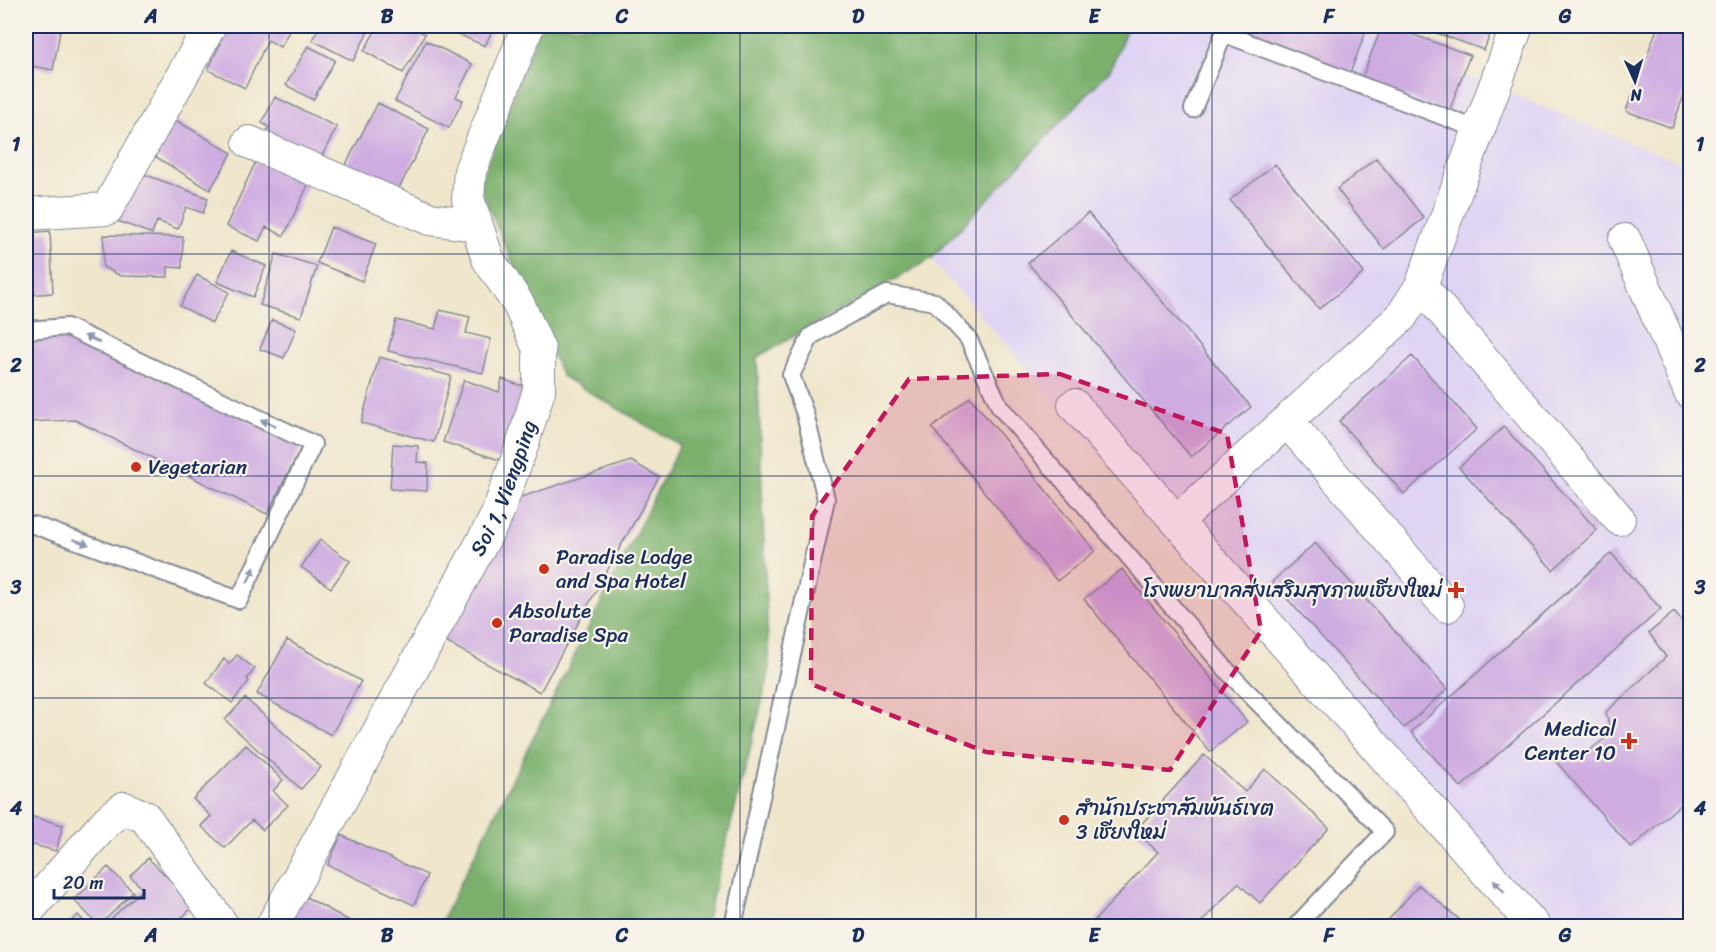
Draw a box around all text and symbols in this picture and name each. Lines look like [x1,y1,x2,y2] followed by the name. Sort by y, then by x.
[143,0,158,34] text: A
[381,0,394,34] text: B
[615,0,629,34] text: C
[852,0,865,34] text: D
[1088,0,1101,34] text: E
[1323,0,1336,34] text: F
[1558,0,1572,34] text: G
[1605,51,1665,111] north arrow
[1629,81,1644,110] text: N
[12,127,21,162] text: 1
[1696,127,1705,162] text: 1
[83,335,100,344] one-way arrow
[9,348,22,383] text: 2
[1693,348,1706,383] text: 2
[459,415,548,563] street label: Soi 1, Viengping
[260,418,277,427] one-way arrow
[148,448,247,486] place label: Vegetarian
[129,460,143,474] marker: Vegetarian
[72,538,90,548] one-way arrow
[556,538,692,600] place label: Paradise Lodge and Spa Hotel
[537,562,551,576] marker: Paradise Lodge and Spa Hotel
[246,567,255,584] one-way arrow
[10,570,22,605] text: 3
[1694,570,1706,605] text: 3
[1143,571,1444,609] place label: โรงพยาบาลส่งเสริมสุขภาพเชียงใหม่
[1447,581,1465,599] marker: โรงพยาบาลส่งเสริมสุขภาพเชียงใหม่
[508,592,628,654] place label: Absolute Paradise Spa
[490,616,504,630] marker: Absolute Paradise Spa
[1524,710,1617,772] place label: Medical Center 10
[1620,732,1638,750] marker: Medical Center 10
[1075,789,1274,851] place label: สำนักประชาสัมพันธ์เขต 3 เชียงใหม่
[9,791,23,826] text: 4
[1693,791,1707,826] text: 4
[1057,813,1071,827] marker: สำนักประชาสัมพันธ์เขต 3 เชียงใหม่
[54,862,144,900] scale bar
[63,867,103,899] text: 20 m
[1493,879,1506,894] one-way arrow
[143,918,158,952] text: A
[381,918,394,952] text: B
[615,918,629,952] text: C
[852,918,865,952] text: D
[1088,918,1101,952] text: E
[1323,918,1336,952] text: F
[1558,918,1572,952] text: G

